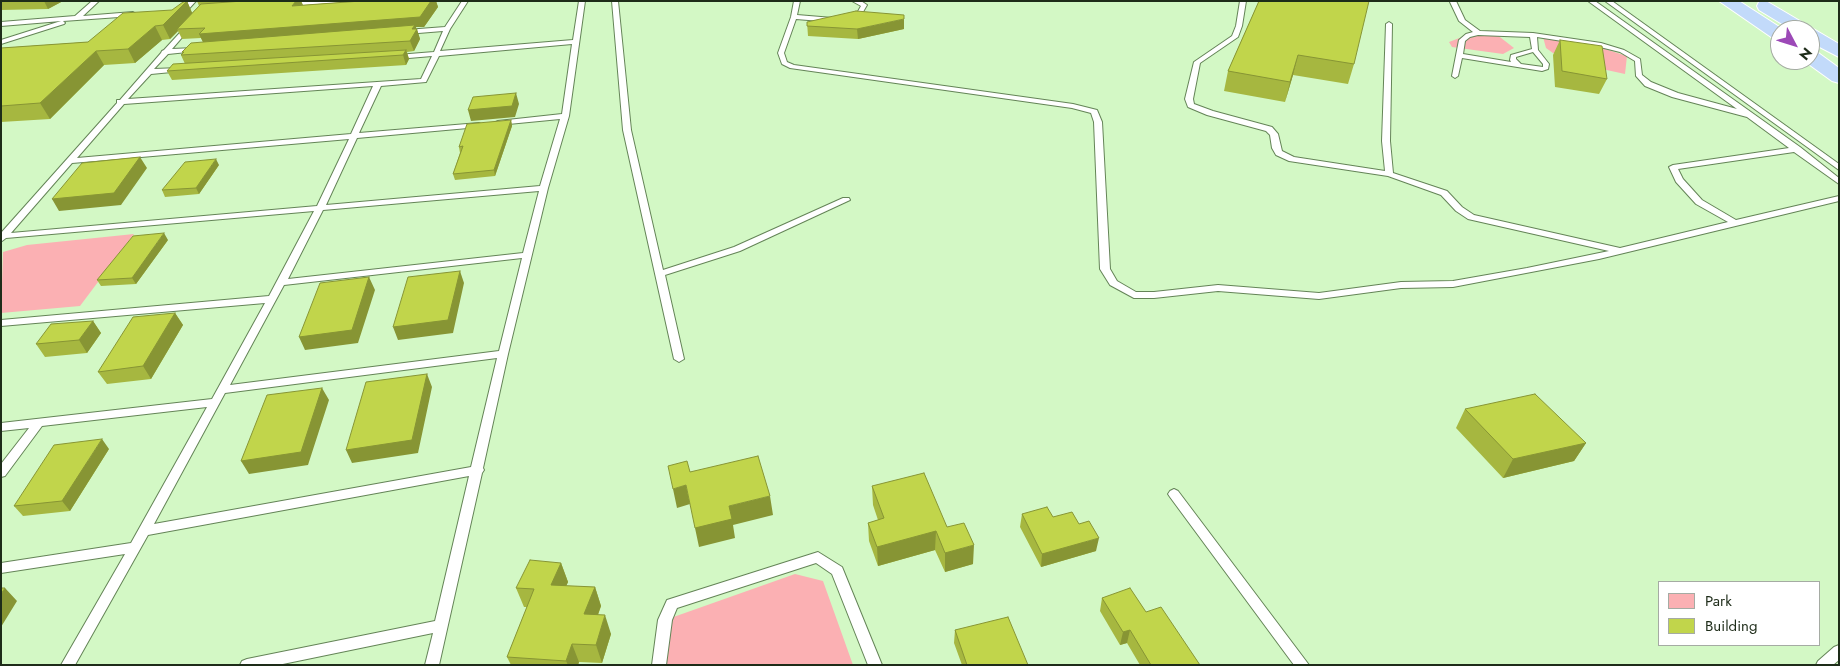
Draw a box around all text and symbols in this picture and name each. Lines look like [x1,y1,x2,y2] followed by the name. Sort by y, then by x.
[1770,20,1820,70] north arrow
[1794,43,1817,65] text: N
[1658,581,1820,646] legend
[1705,590,1732,612] text: Park
[1705,615,1757,637] text: Building

